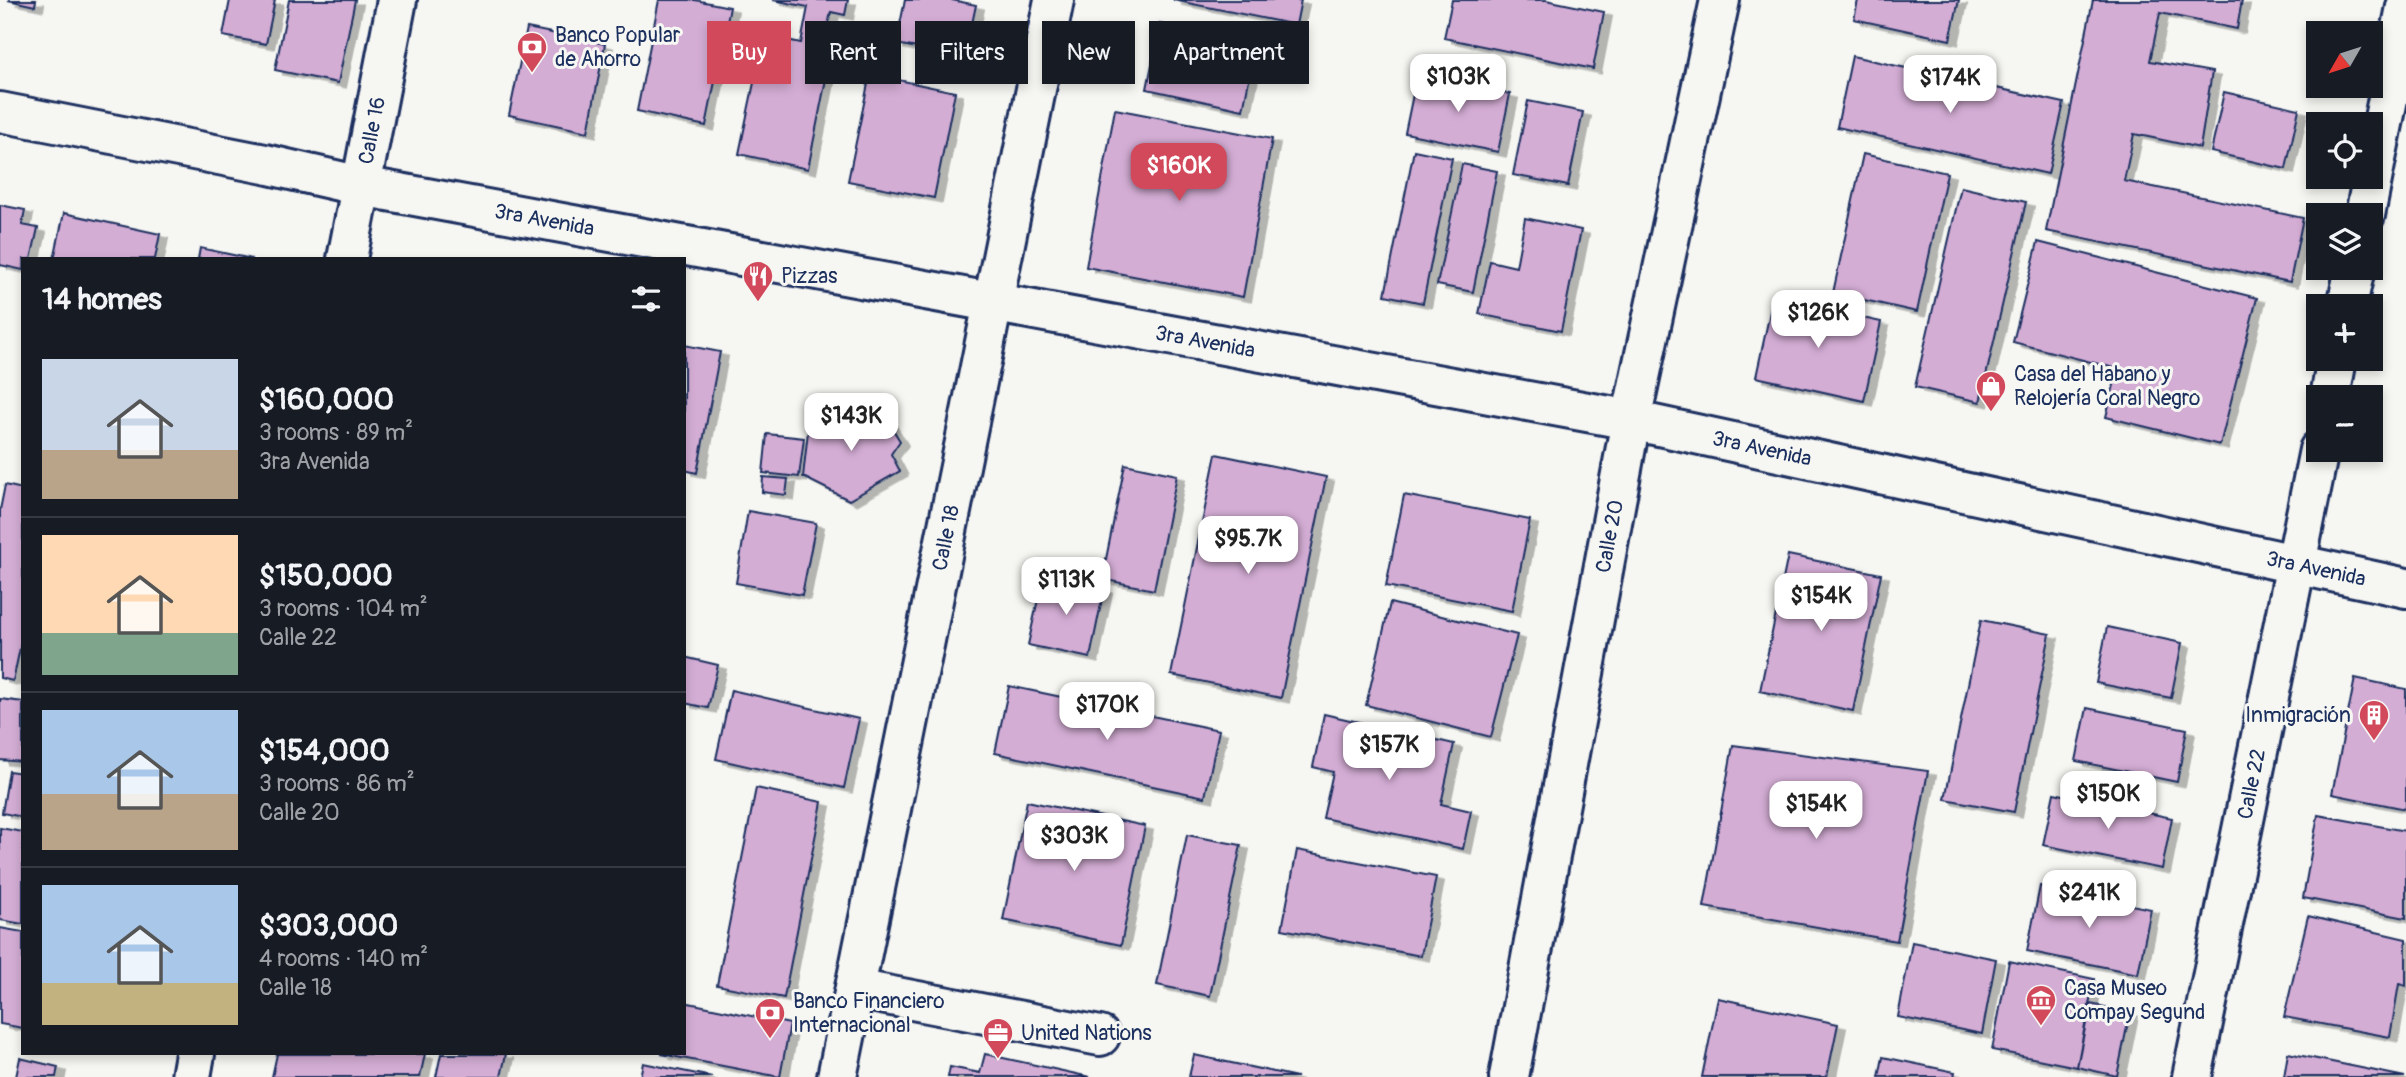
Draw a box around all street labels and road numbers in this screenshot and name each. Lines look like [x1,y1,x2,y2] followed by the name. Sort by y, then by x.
[352,94,392,166] street label: Calle 16
[492,197,596,242] street label: 3ra Avenida
[1153,319,1257,364] street label: 3ra Avenida
[1710,425,1814,472] street label: 3ra Avenida
[1589,498,1629,575] street label: Calle 20
[926,503,965,573] street label: Calle 18
[2264,545,2368,592] street label: 3ra Avenida
[2231,746,2272,822] street label: Calle 22

